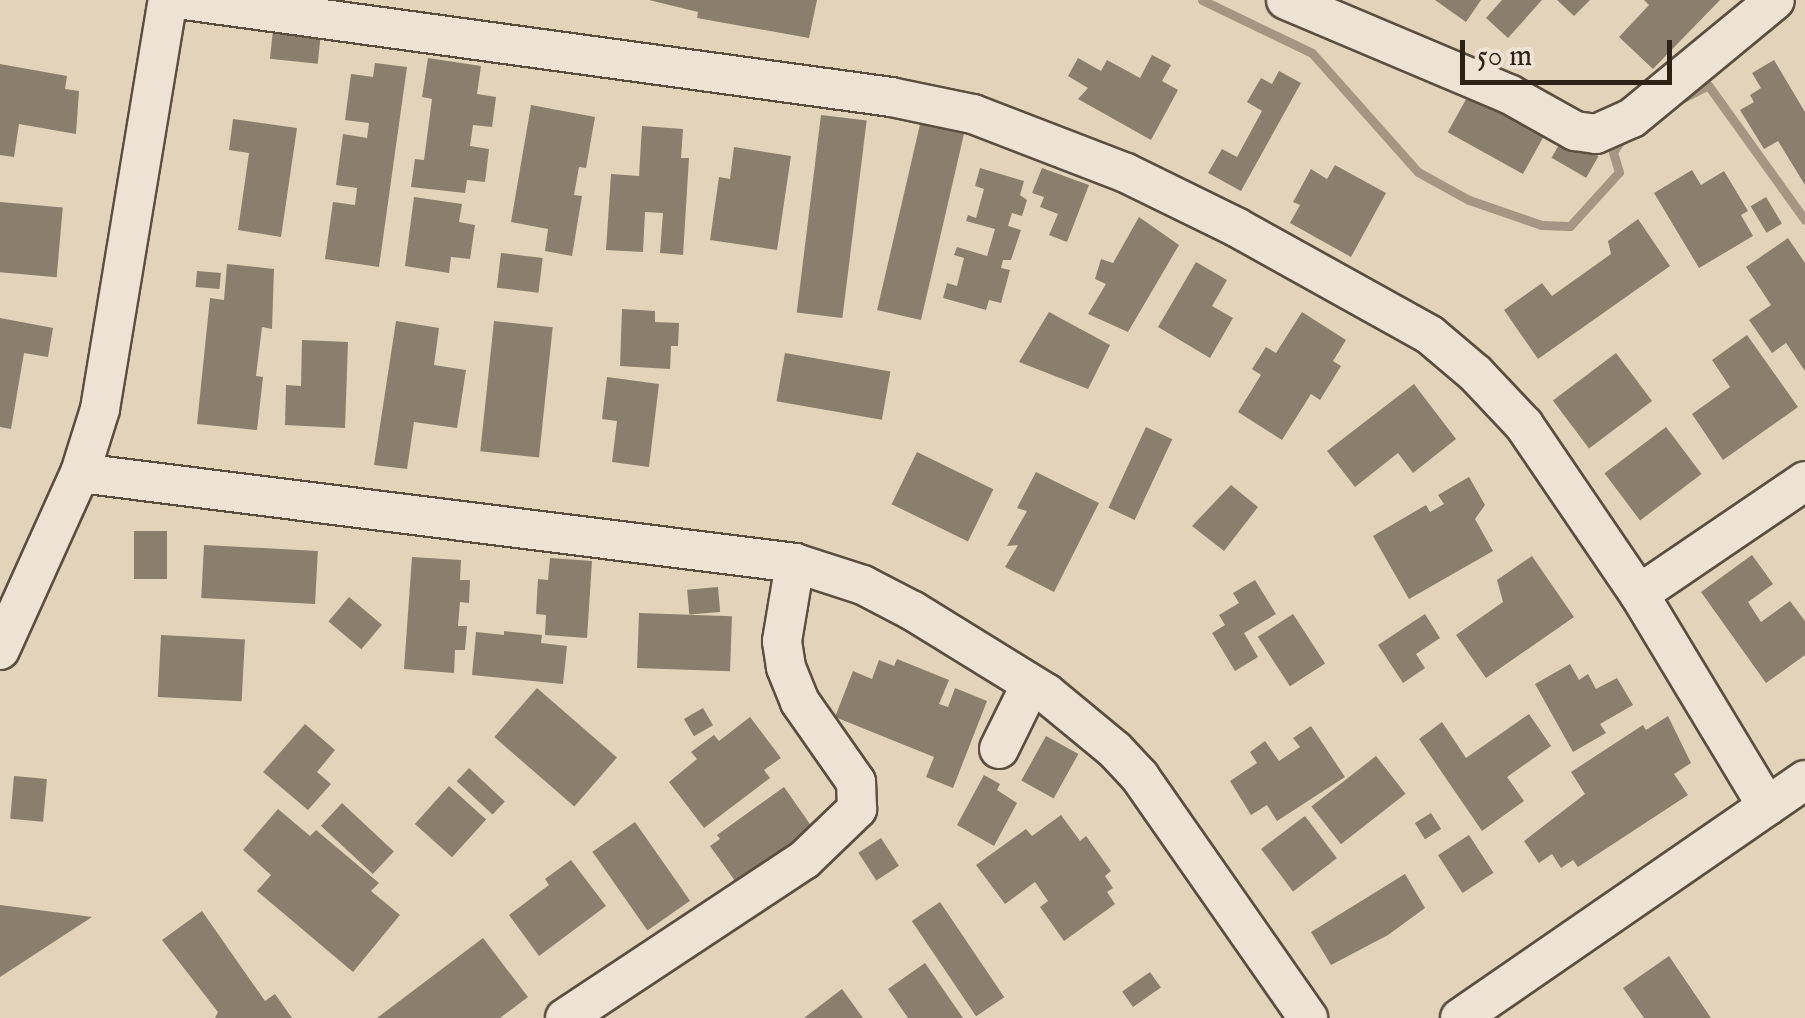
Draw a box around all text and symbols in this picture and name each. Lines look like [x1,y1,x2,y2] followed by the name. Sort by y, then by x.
[1465,20,1678,82] scale bar
[1477,38,1532,76] text: 50 m

